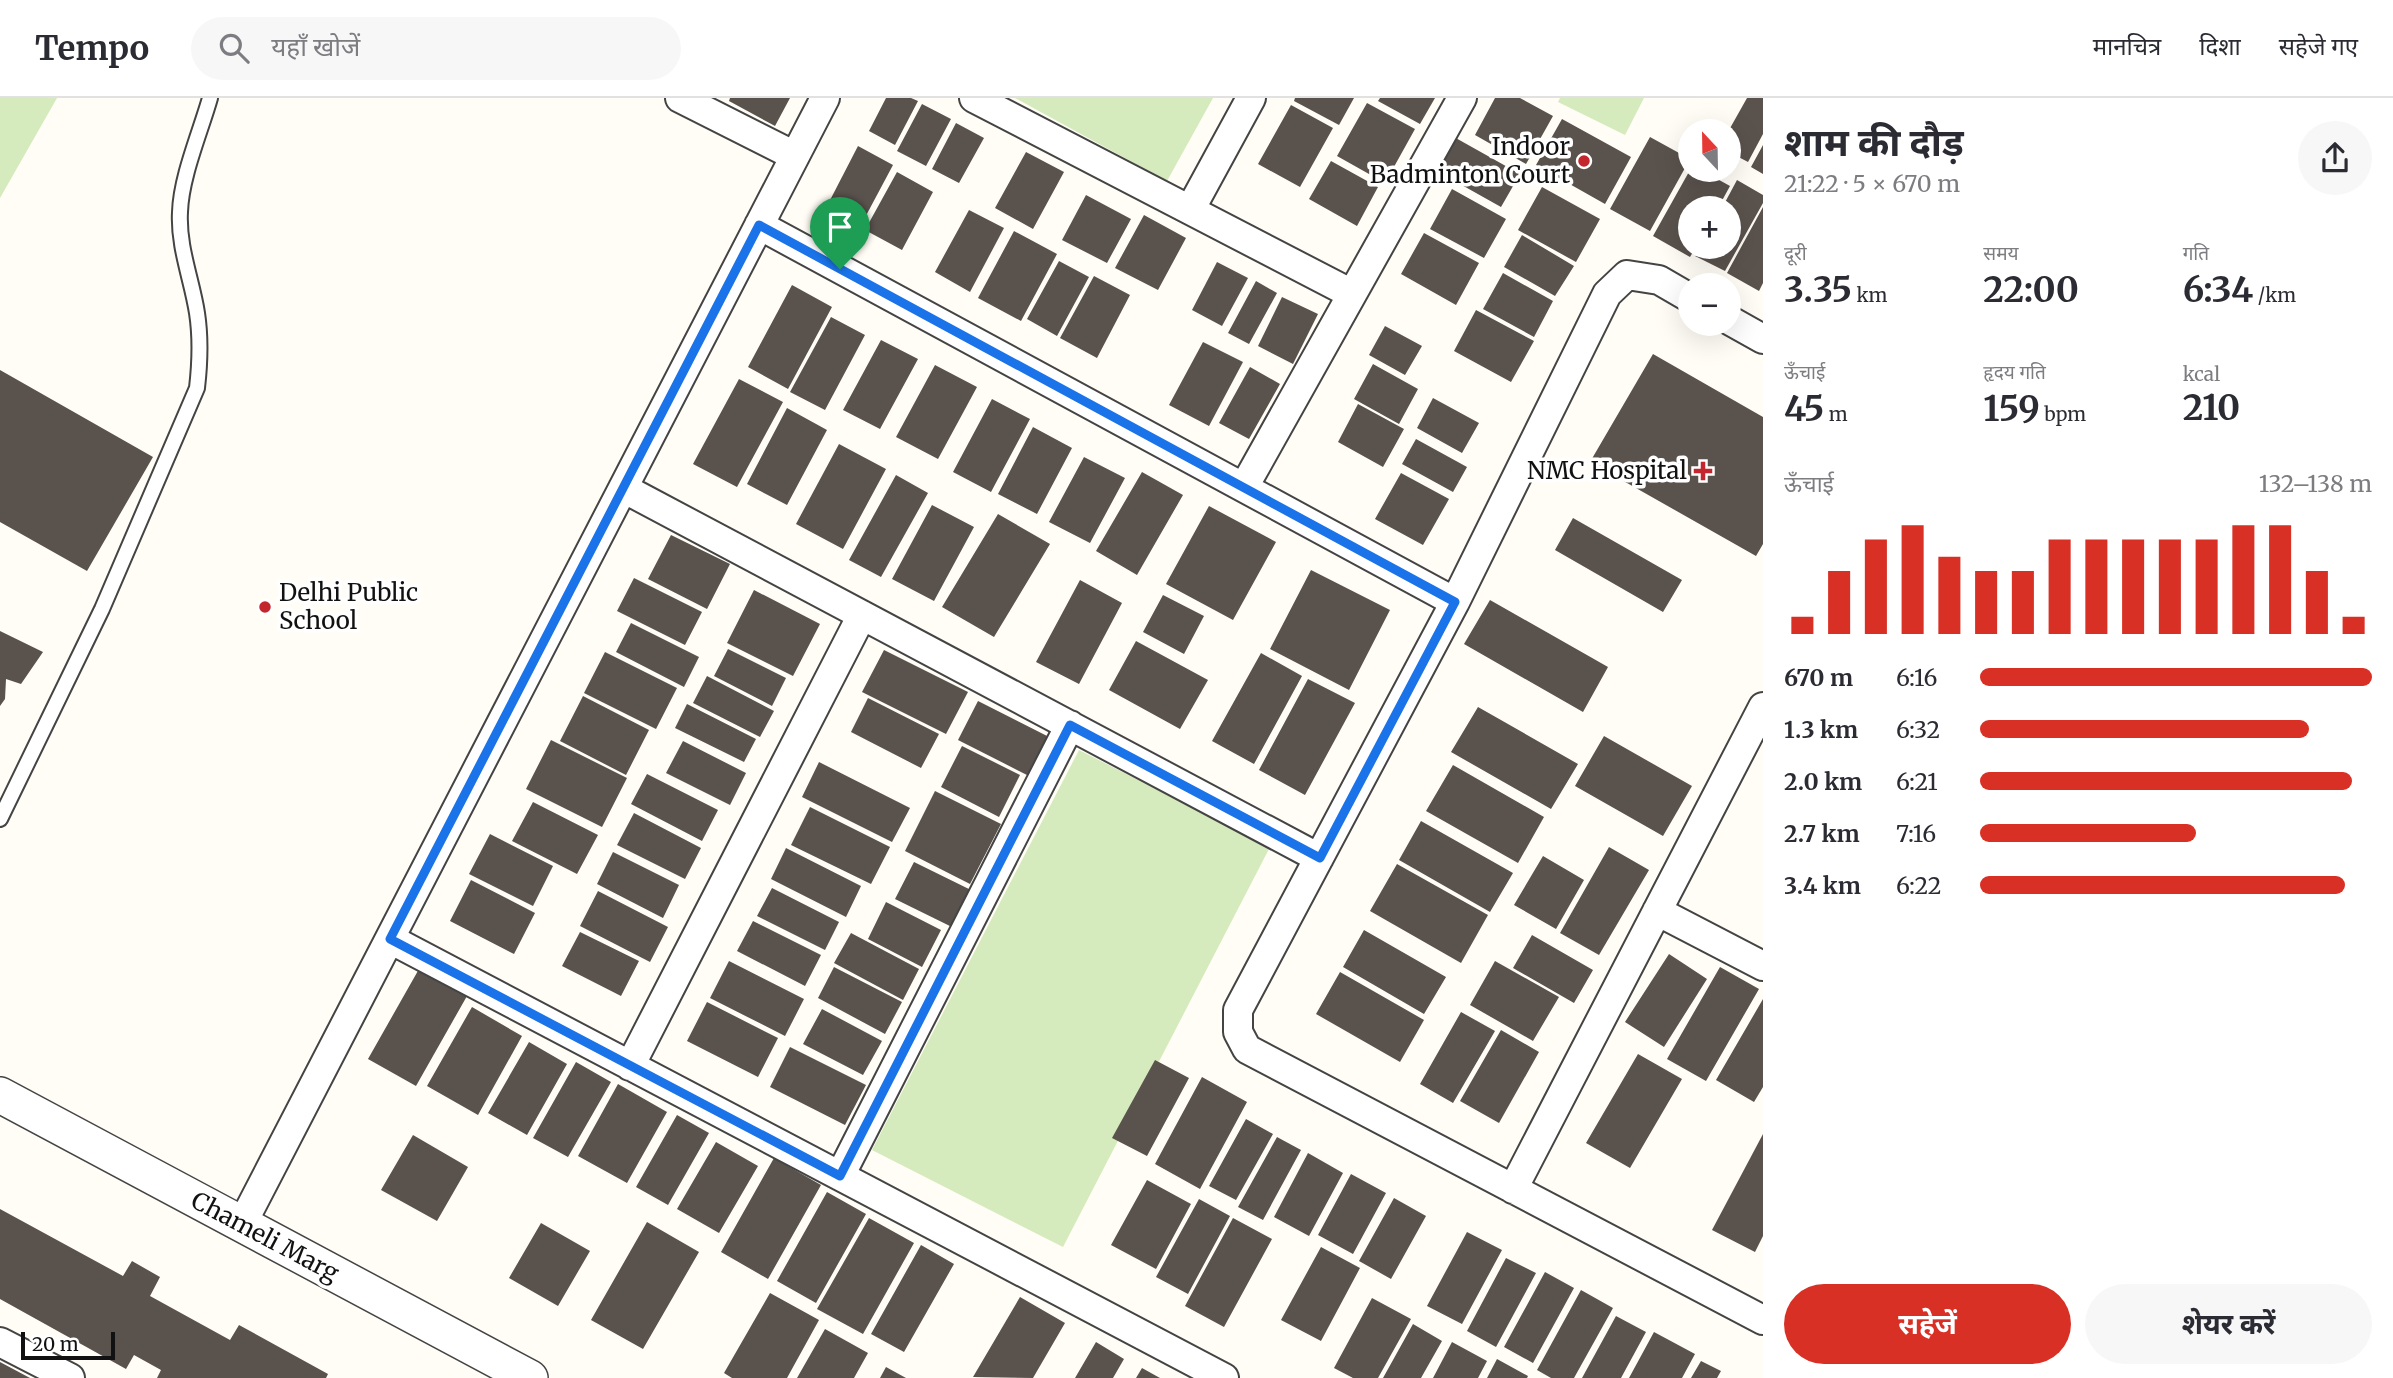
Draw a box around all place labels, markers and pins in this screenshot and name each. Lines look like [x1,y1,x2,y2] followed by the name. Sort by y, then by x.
[1370,131,1571,190] place label: Indoor Badminton Court
[1576,153,1592,169] marker: Indoor Badminton Court
[810,197,870,269] pin
[1527,455,1687,486] place label: NMC Hospital
[1693,461,1713,481] marker: NMC Hospital
[279,577,418,636] place label: Delhi Public School
[257,599,273,615] marker: Delhi Public School

